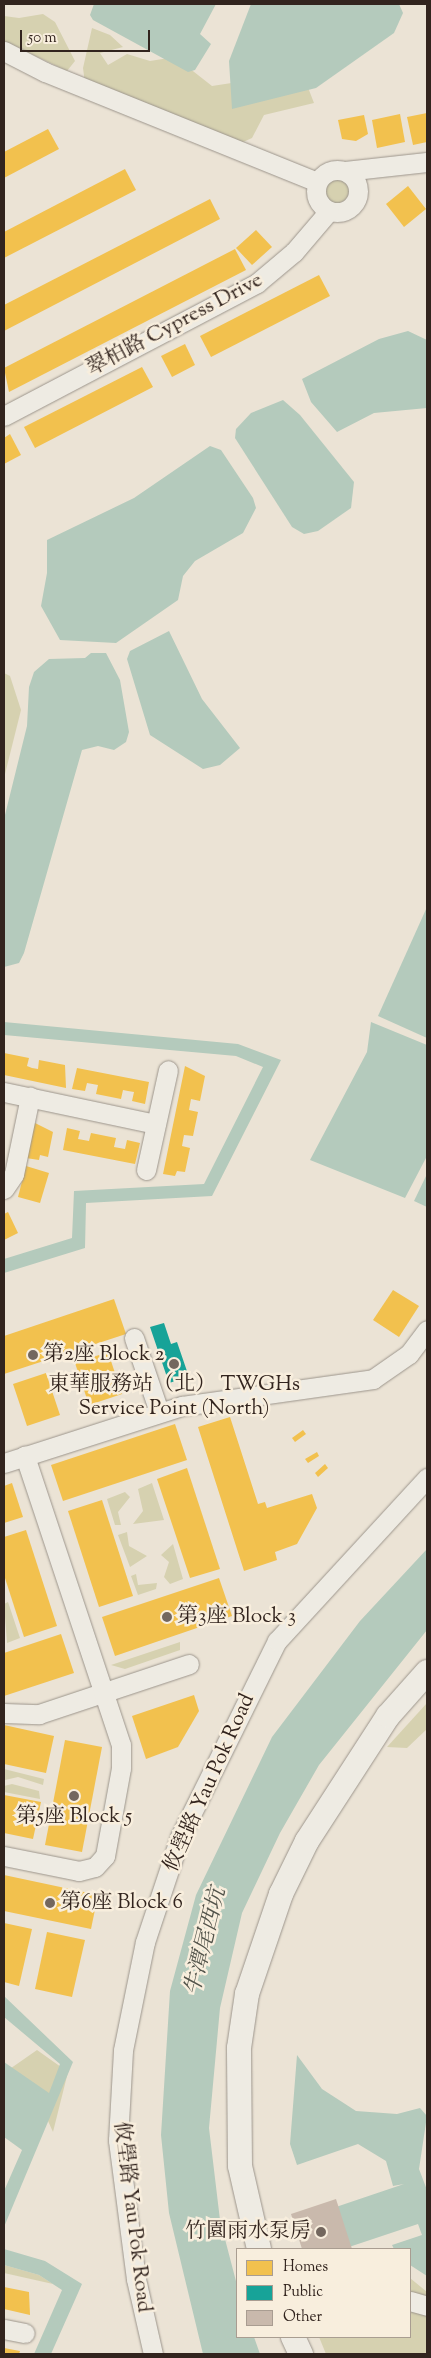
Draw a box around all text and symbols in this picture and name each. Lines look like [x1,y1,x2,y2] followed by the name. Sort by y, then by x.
[22,20,152,52] scale bar
[28,28,57,49] text: 50 m
[83,268,267,382] street label: 翠柏路 Cypress Drive
[43,1342,165,1368] place label: 第2座 Block 2
[27,1349,39,1361] marker: 第2座 Block 2
[168,1358,180,1370] marker: 東華服務站（北） TWGHs Service Point (North)
[48,1372,300,1422] place label: 東華服務站（北） TWGHs Service Point (North)
[177,1604,296,1630] place label: 第3座 Block 3
[161,1611,173,1623] marker: 第3座 Block 3
[159,1690,261,1876] street label: 攸壆路 Yau Pok Road
[68,1790,80,1802] marker: 第5座 Block 5
[16,1804,132,1830] place label: 第5座 Block 5
[181,1885,233,1999] water label: 牛潭尾西坑
[60,1890,183,1916] place label: 第6座 Block 6
[44,1897,56,1909] marker: 第6座 Block 6
[108,2120,156,2314] street label: 攸壆路 Yau Pok Road
[185,2219,311,2245] place label: 竹園雨水泵房
[315,2226,327,2238] marker: 竹園雨水泵房
[236,2248,411,2338] legend
[283,2257,328,2278] text: Homes
[283,2282,323,2303] text: Public
[283,2307,322,2328] text: Other

